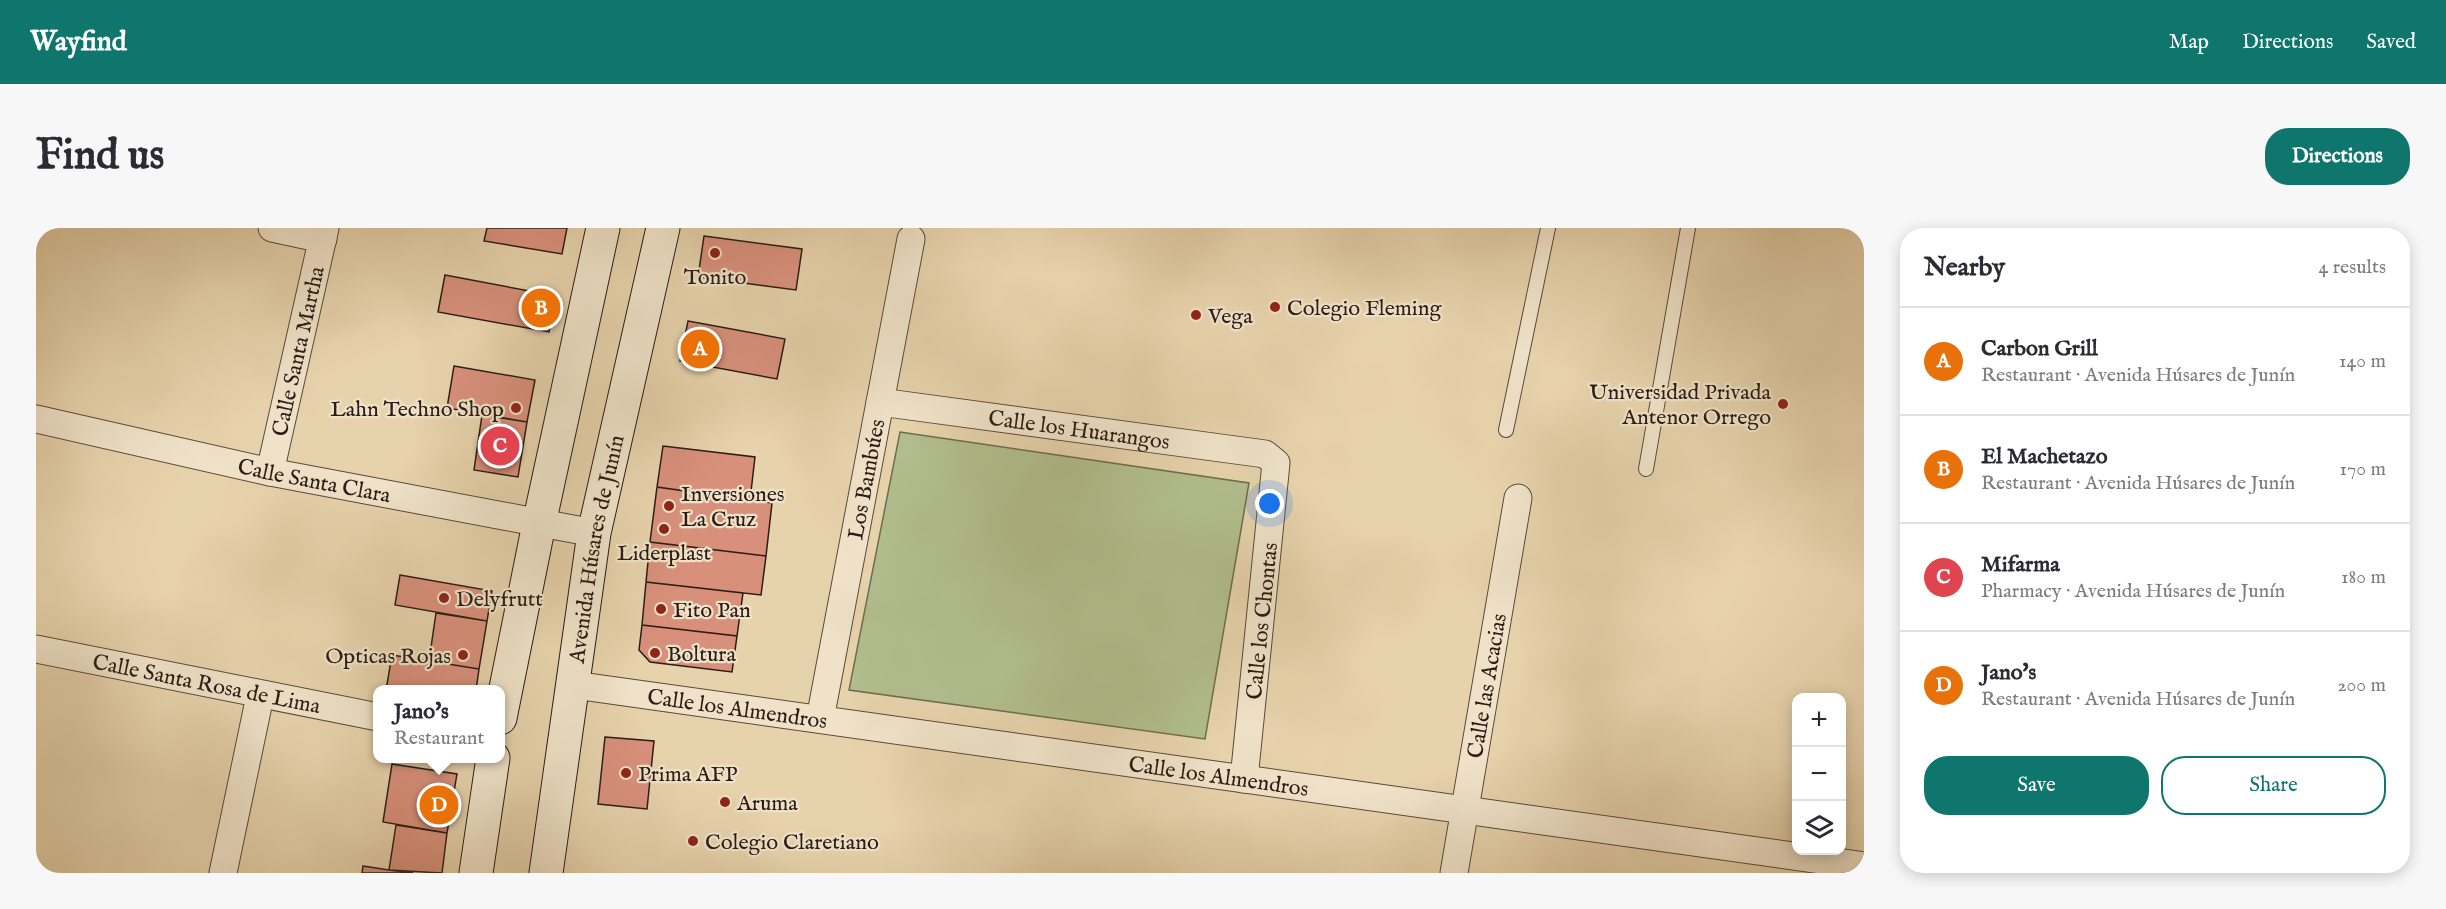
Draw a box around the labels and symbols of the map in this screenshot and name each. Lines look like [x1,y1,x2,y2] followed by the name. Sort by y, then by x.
[708,246,722,260] marker: Tonito
[266,263,332,439] street label: Calle Santa Martha
[684,264,746,292] place label: Tonito
[522,286,560,331] pin: B
[1287,295,1442,323] place label: Colegio Fleming
[1268,300,1282,314] marker: Colegio Fleming
[1207,303,1253,331] place label: Vega
[1189,308,1203,322] marker: Vega
[680,326,720,372] pin: A
[1589,379,1771,432] place label: Universidad Privada Antenor Orrego
[330,396,504,424] place label: Lahn Techno Shop
[1776,397,1790,411] marker: Universidad Privada Antenor Orrego
[509,401,523,415] marker: Lahn Techno Shop
[986,405,1171,457] street label: Calle los Huarangos
[842,417,893,542] street label: Los Bambúes
[480,424,520,468] pin: C
[564,432,632,666] street label: Avenida Húsares de Junín
[235,453,393,511] street label: Calle Santa Clara
[681,481,785,534] place label: Inversiones La Cruz
[1255,489,1284,518] your location
[662,499,676,513] marker: Inversiones La Cruz
[657,522,671,536] marker: Liderplast
[617,540,711,568] place label: Liderplast
[1241,541,1285,701] street label: Calle los Chontas
[456,586,543,614] place label: Delyfrutt
[437,591,451,605] marker: Delyfrutt
[673,597,751,625] place label: Fito Pan
[654,602,668,616] marker: Fito Pan
[1462,611,1514,761] street label: Calle las Acacias
[667,641,736,669] place label: Boltura
[325,643,451,671] place label: Opticas Rojas
[648,646,662,660] marker: Boltura
[456,648,470,662] marker: Opticas Rojas
[90,649,323,721] street label: Calle Santa Rosa de Lima
[645,683,829,736] street label: Calle los Almendros
[1127,751,1310,804] street label: Calle los Almendros
[638,761,738,789] place label: Prima AFP
[619,766,633,780] marker: Prima AFP
[420,782,458,828] pin: D
[736,790,798,818] place label: Aruma
[718,795,732,809] marker: Aruma
[705,829,879,857] place label: Colegio Claretiano
[686,834,700,848] marker: Colegio Claretiano

